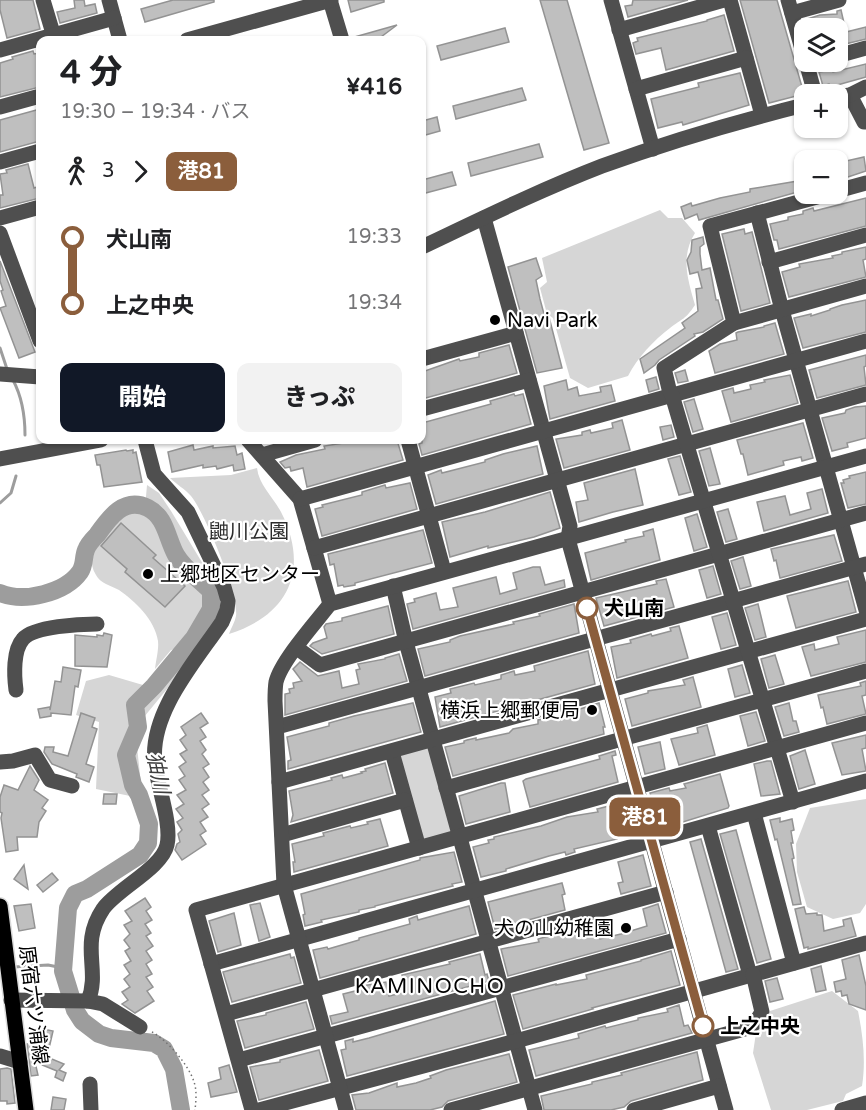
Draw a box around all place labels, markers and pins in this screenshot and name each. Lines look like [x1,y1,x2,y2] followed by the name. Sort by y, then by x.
[507,309,598,333] place label: Navi Park
[488,313,502,327] marker: Navi Park
[160,563,320,587] place label: 上郷地区センター
[141,567,155,581] marker: 上郷地区センター
[576,597,598,619] marker: 犬山南
[604,597,664,621] place label: 犬山南
[440,699,580,723] place label: 横浜上郷郵便局
[585,703,599,717] marker: 横浜上郷郵便局
[494,917,614,941] place label: 犬の山幼稚園
[619,921,633,935] marker: 犬の山幼稚園
[692,1015,714,1037] marker: 上之中央
[720,1015,800,1039] place label: 上之中央

